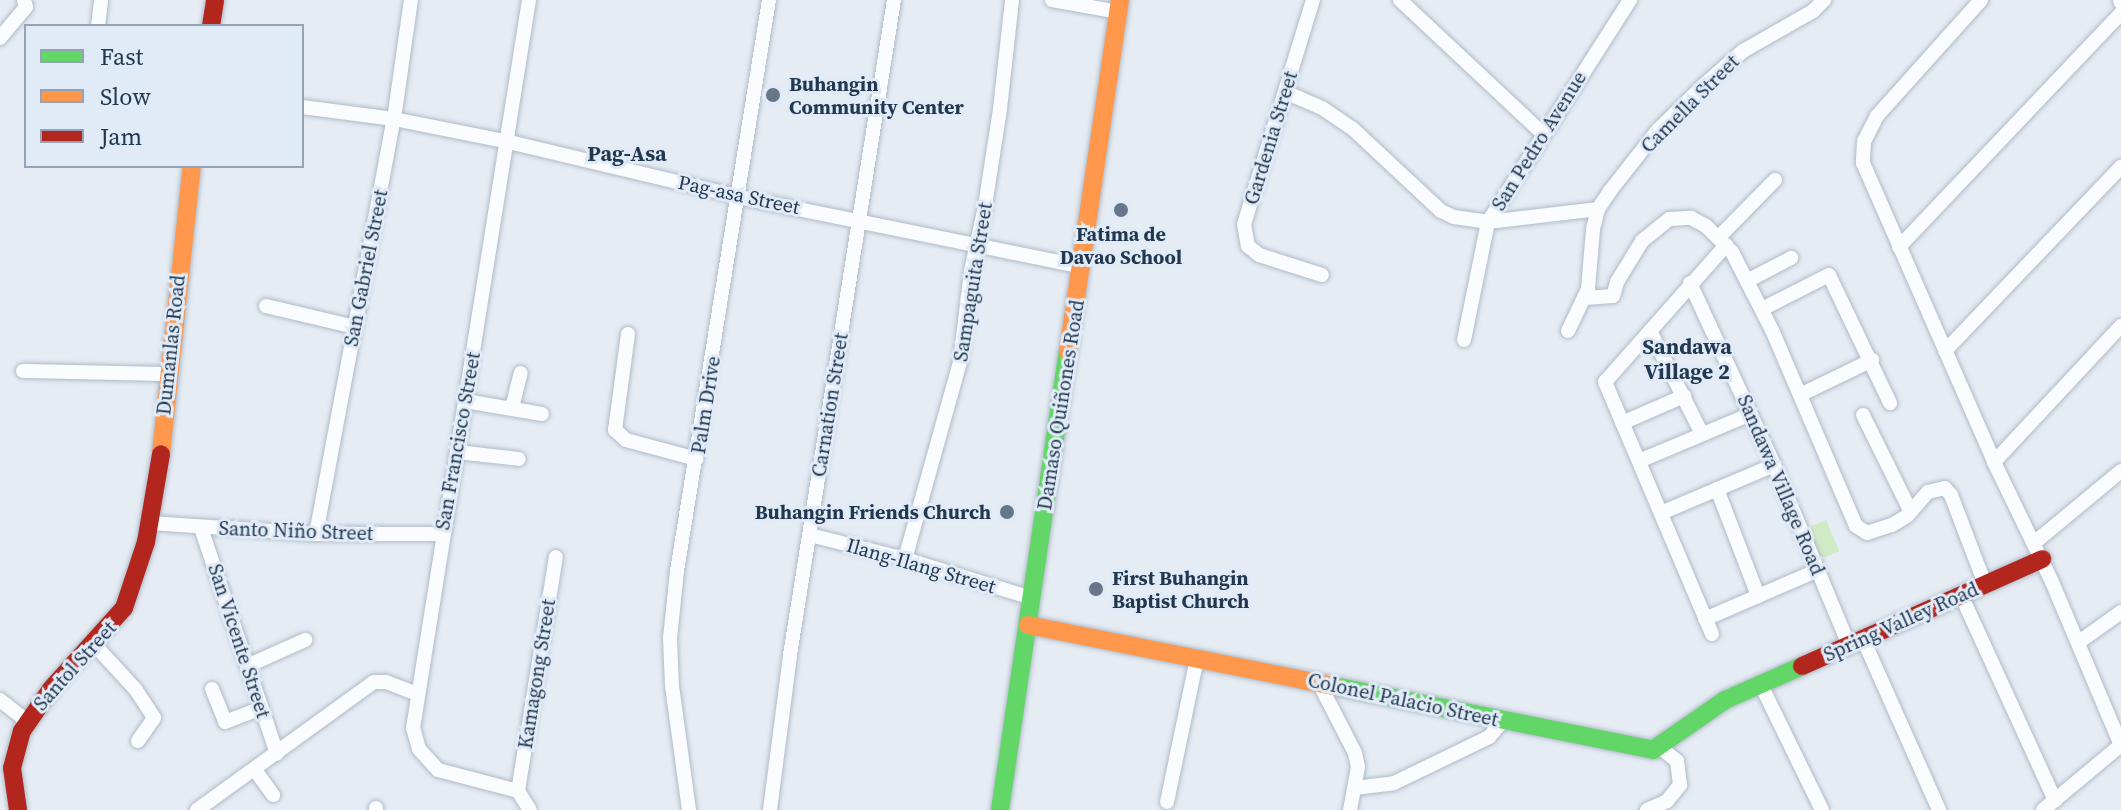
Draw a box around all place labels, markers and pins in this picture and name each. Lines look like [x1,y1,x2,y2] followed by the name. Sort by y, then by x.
[789,72,964,119] place label: Buhangin Community Center
[764,86,782,104] marker: Buhangin Community Center
[1112,201,1130,219] marker: Fatima de Davao School
[1060,222,1182,269] place label: Fatima de Davao School
[755,500,991,524] place label: Buhangin Friends Church
[998,503,1016,521] marker: Buhangin Friends Church
[1112,566,1249,613] place label: First Buhangin Baptist Church
[1087,580,1105,598] marker: First Buhangin Baptist Church

